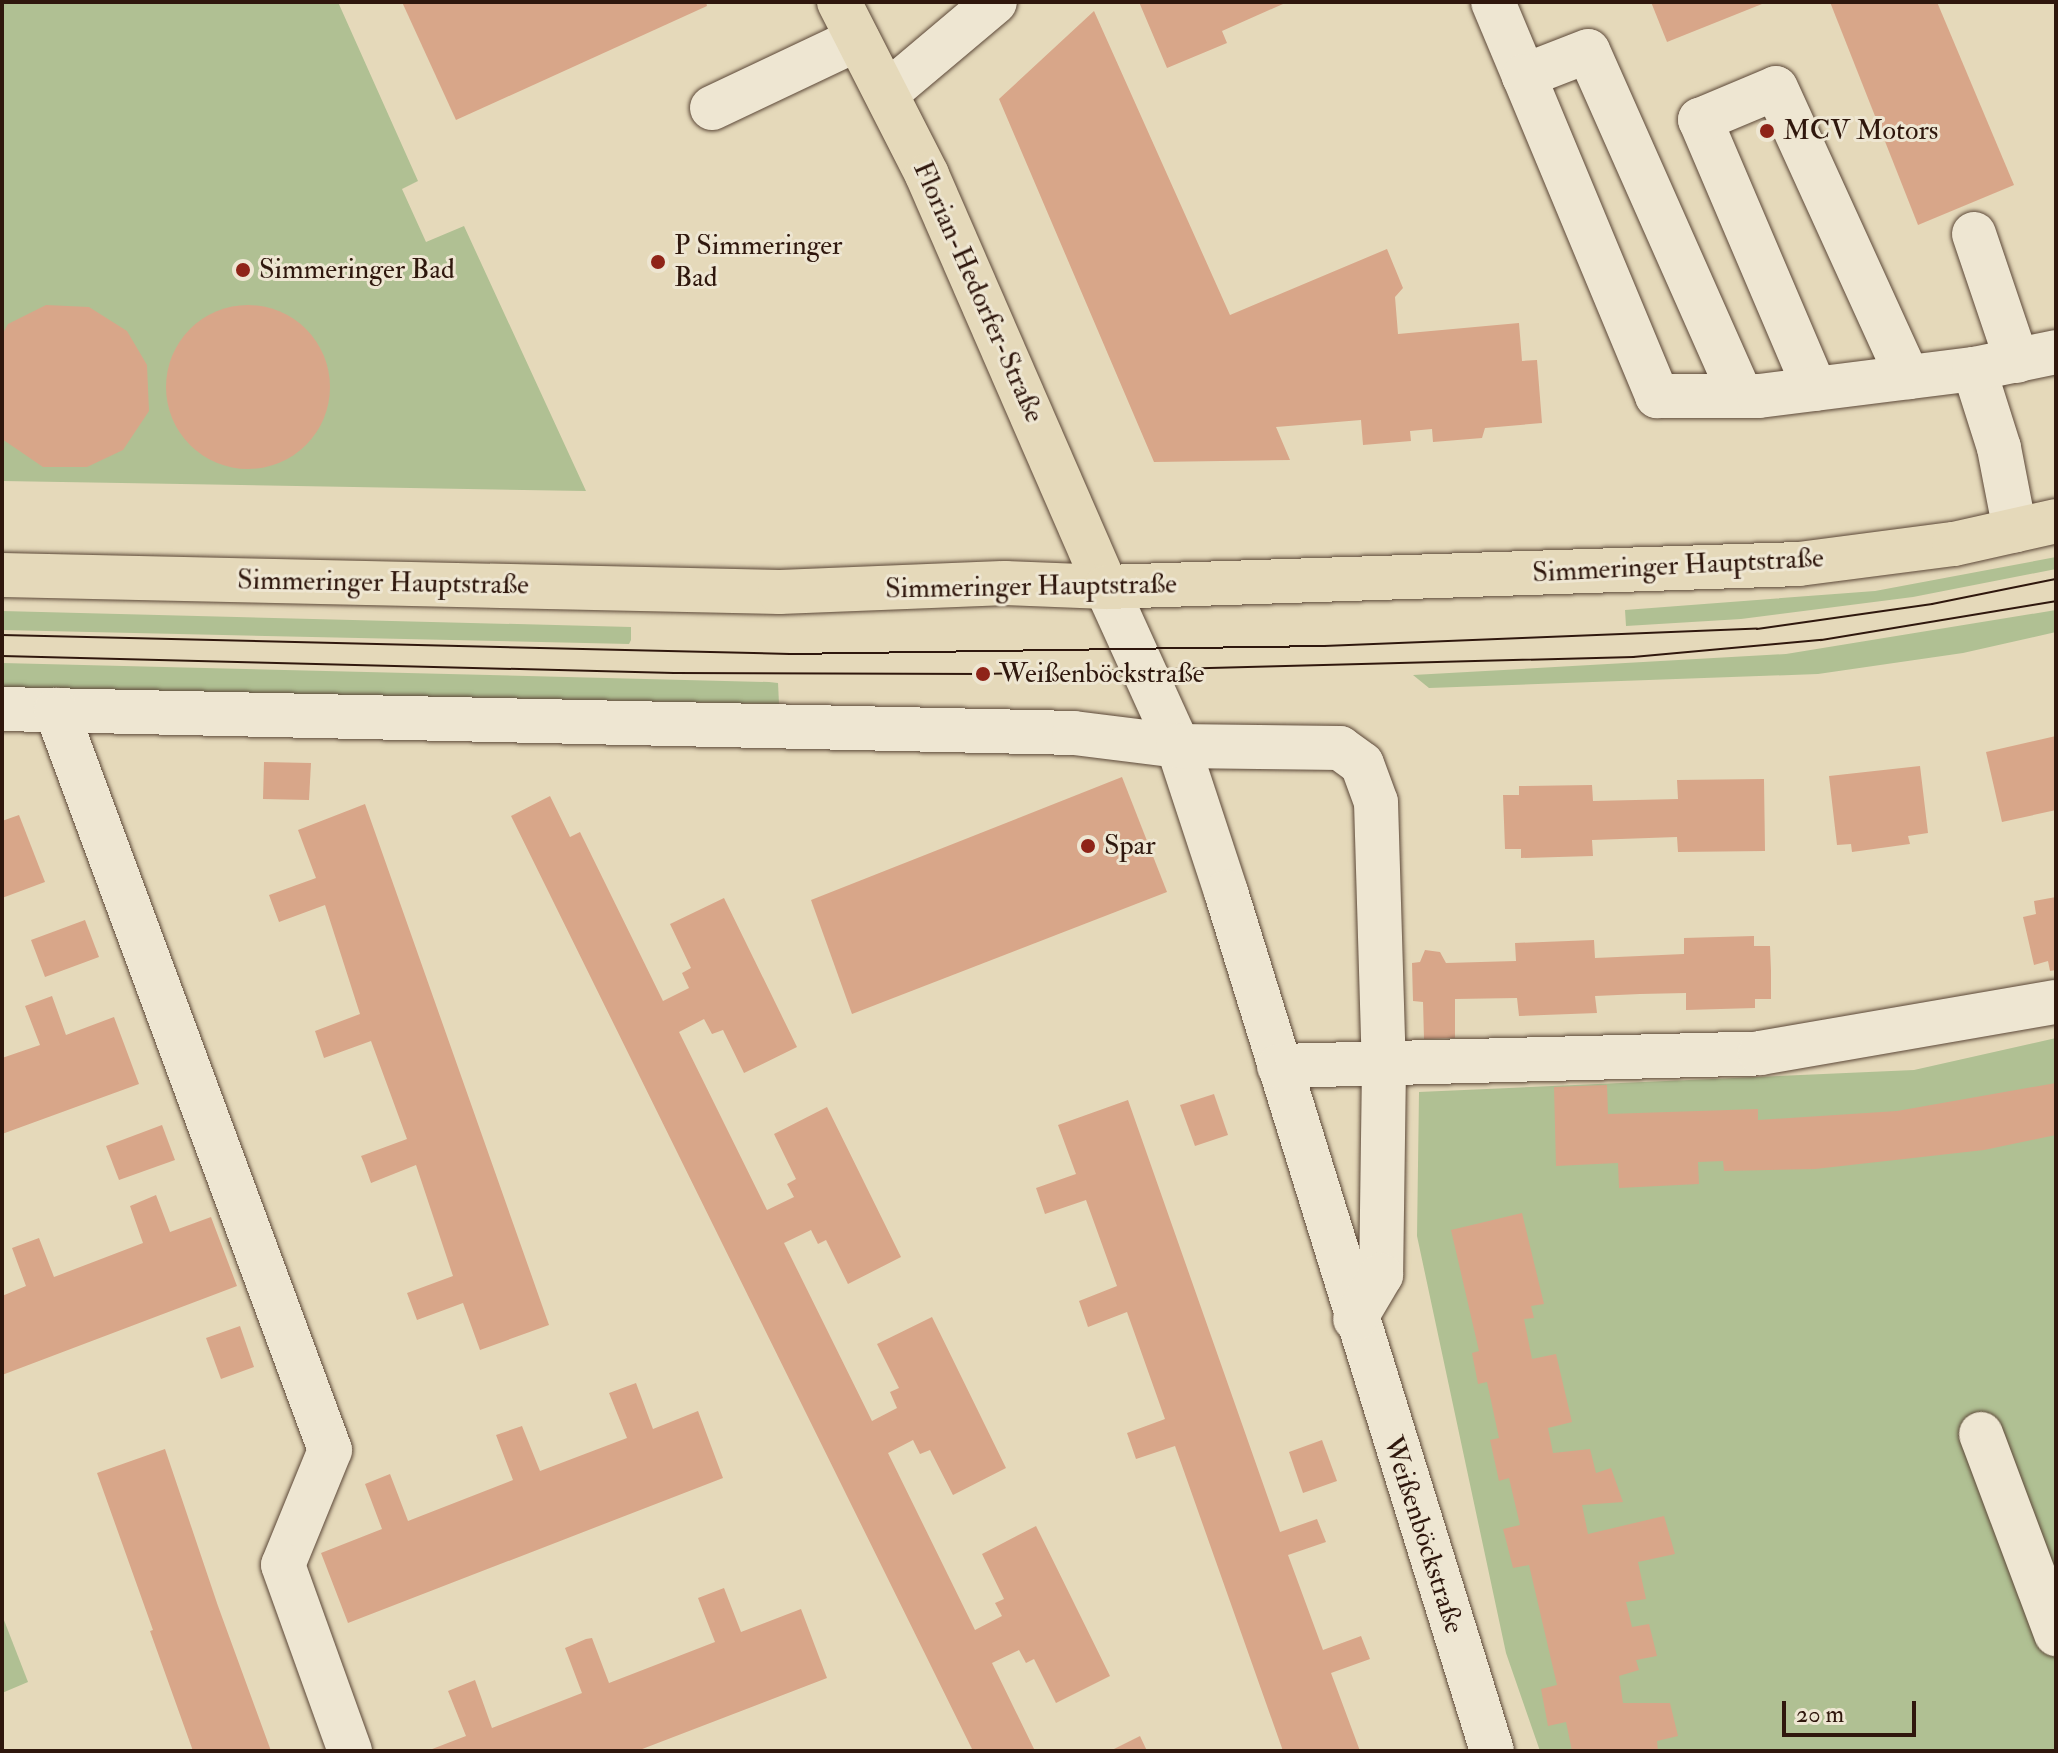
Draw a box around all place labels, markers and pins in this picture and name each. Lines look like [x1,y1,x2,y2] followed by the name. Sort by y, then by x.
[1783,114,1938,148] place label: MCV Motors
[1758,122,1776,140] marker: MCV Motors
[674,229,842,295] place label: P Simmeringer Bad
[259,253,455,287] place label: Simmeringer Bad
[649,253,667,271] marker: P Simmeringer Bad
[234,261,252,279] marker: Simmeringer Bad
[999,657,1204,691] place label: Weißenböckstraße
[974,665,992,683] marker: Weißenböckstraße
[1104,829,1156,863] place label: Spar
[1079,837,1097,855] marker: Spar

